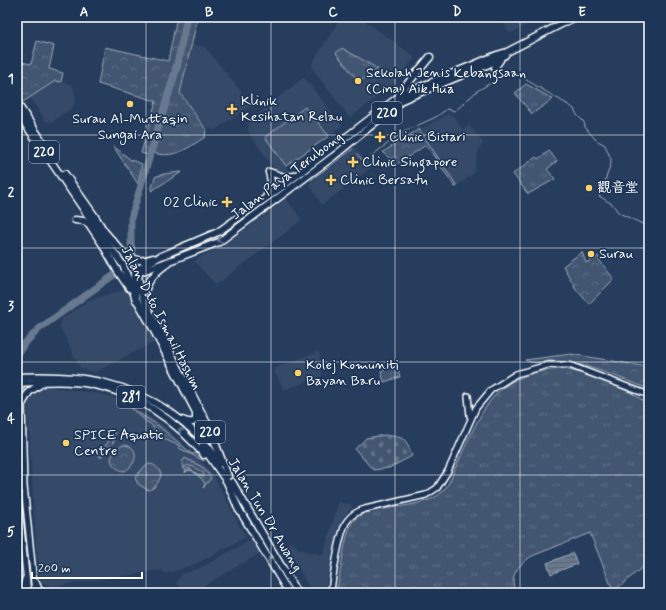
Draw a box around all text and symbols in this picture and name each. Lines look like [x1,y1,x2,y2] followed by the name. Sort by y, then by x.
[80,4,88,21] text: A
[205,4,214,21] text: B
[328,4,338,21] text: C
[453,4,462,21] text: D
[578,4,586,21] text: E
[366,64,526,98] place label: Sekolah Jenis Kebangsaan (Cina) Aik Hua
[8,71,14,88] text: 1
[353,76,363,86] marker: Sekolah Jenis Kebangsaan (Cina) Aik Hua
[241,92,342,126] place label: Klinik Kesihatan Relau
[125,99,135,109] marker: Surau Al-Muttaqin Sungai Ara
[372,102,402,124] road number: 220
[226,103,238,115] marker: Klinik Kesihatan Relau
[72,110,188,145] place label: Surau Al-Muttaqin Sungai Ara
[227,128,347,224] street label: Jalan Paya Terubong
[389,128,466,146] place label: Clinic Bistari
[374,131,386,143] marker: Clinic Bistari
[29,141,59,163] road number: 220
[362,153,457,173] place label: Clinic Singapore
[347,156,359,168] marker: Clinic Singapore
[340,171,428,189] place label: Clinic Bersatu
[325,174,337,186] marker: Clinic Bersatu
[597,179,639,197] place label: 觀音堂
[584,183,594,193] marker: 觀音堂
[8,184,15,201] text: 2
[163,193,219,211] place label: O2 Clinic
[221,196,233,208] marker: O2 Clinic
[217,235,225,243] one-way arrow
[117,243,205,393] street label: Jalan Dato Ismail Hashim
[599,245,634,263] place label: Surau
[586,249,596,259] marker: Surau
[8,298,14,315] text: 3
[306,356,398,390] place label: Kolej Komuniti Bayan Baru
[293,368,303,378] marker: Kolej Komuniti Bayan Baru
[117,386,145,408] road number: 281
[7,411,15,428] text: 4
[195,421,225,443] road number: 220
[74,426,164,460] place label: SPICE Aquatic Centre
[178,428,186,435] one-way arrow
[61,438,71,448] marker: SPICE Aquatic Centre
[224,455,306,575] street label: Jalan Tun Dr Awang
[7,524,15,541] text: 5
[32,554,142,580] scale bar
[267,557,274,564] one-way arrow
[38,561,71,577] text: 200 m

